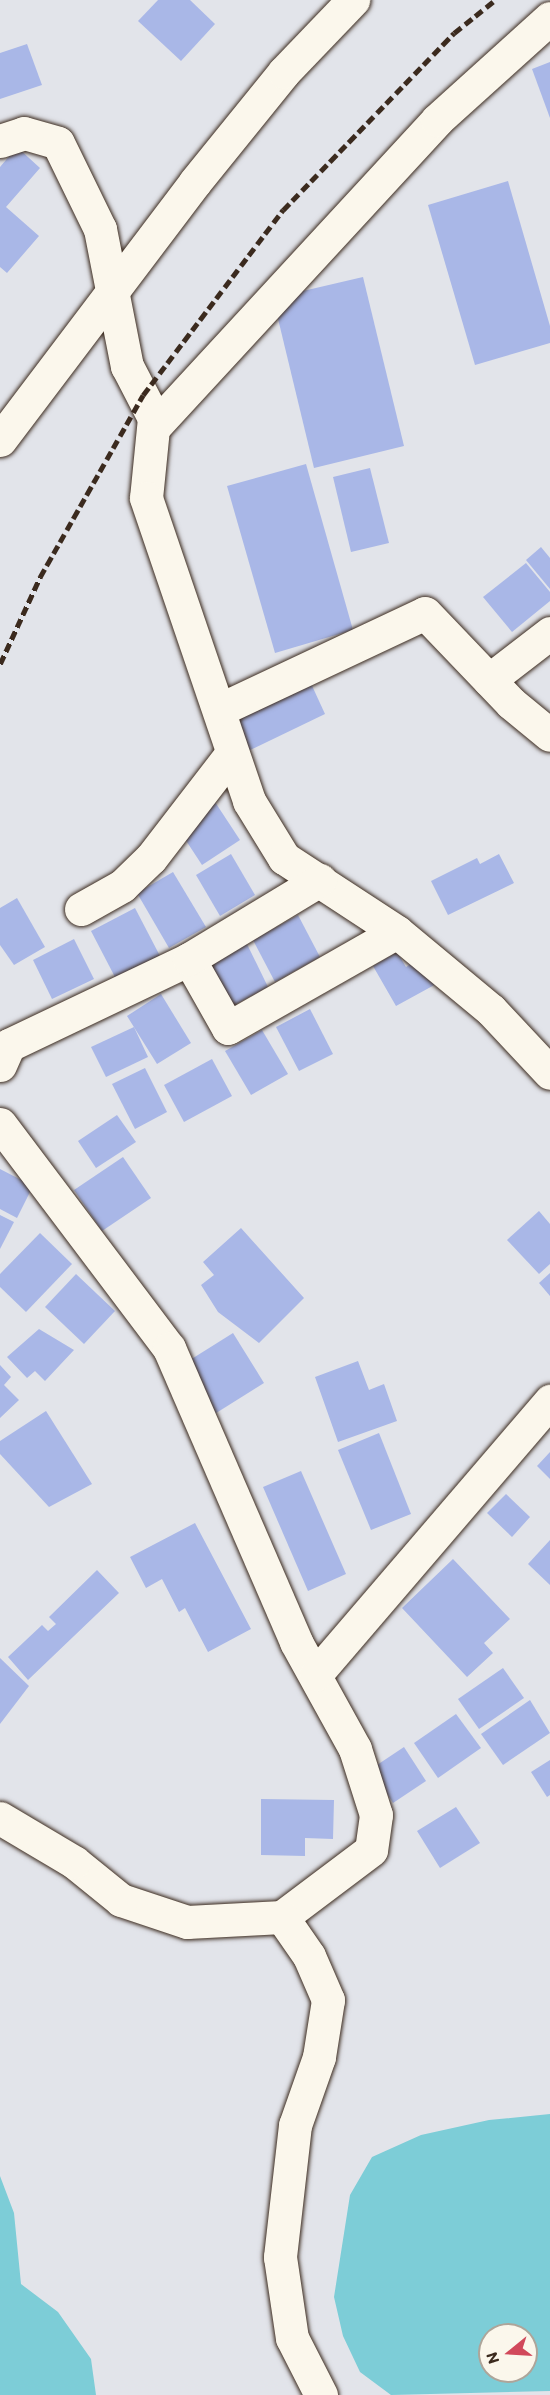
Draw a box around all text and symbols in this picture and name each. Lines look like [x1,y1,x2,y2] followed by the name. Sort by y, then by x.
[478,2323,538,2383] north arrow
[482,2350,503,2366] text: N

